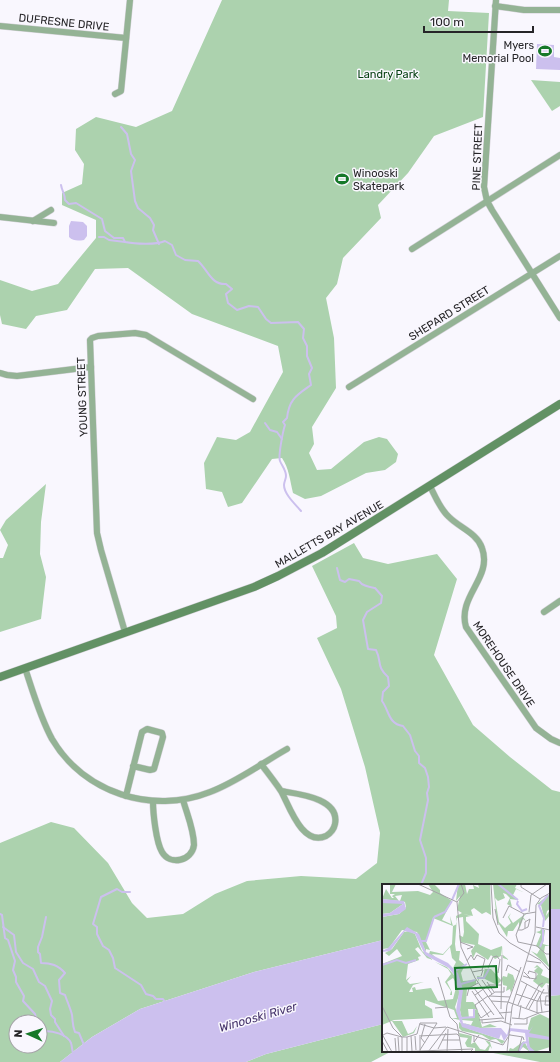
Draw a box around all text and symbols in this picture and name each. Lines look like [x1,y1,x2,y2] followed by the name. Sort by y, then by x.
[424,8,533,34] scale bar
[18,11,110,34] street label: DUFRESNE DRIVE
[430,15,464,29] text: 100 m
[462,39,534,65] place label: Myers Memorial Pool
[537,43,553,59] sports icon: Myers Memorial Pool
[357,68,419,81] park label: Landry Park
[470,123,485,191] street label: PINE STREET
[353,167,405,193] place label: Winooski Skatepark
[334,171,350,187] sports icon: Winooski Skatepark
[406,283,493,344] street label: SHEPARD STREET
[75,356,90,437] street label: YOUNG STREET
[273,498,386,571] street label: MALLETTS BAY AVENUE
[470,619,537,710] street label: MOREHOUSE DRIVE
[382,884,550,1052] inset map
[218,999,299,1035] water label: Winooski River
[8,1014,48,1054] north arrow
[12,1029,25,1038] text: N

